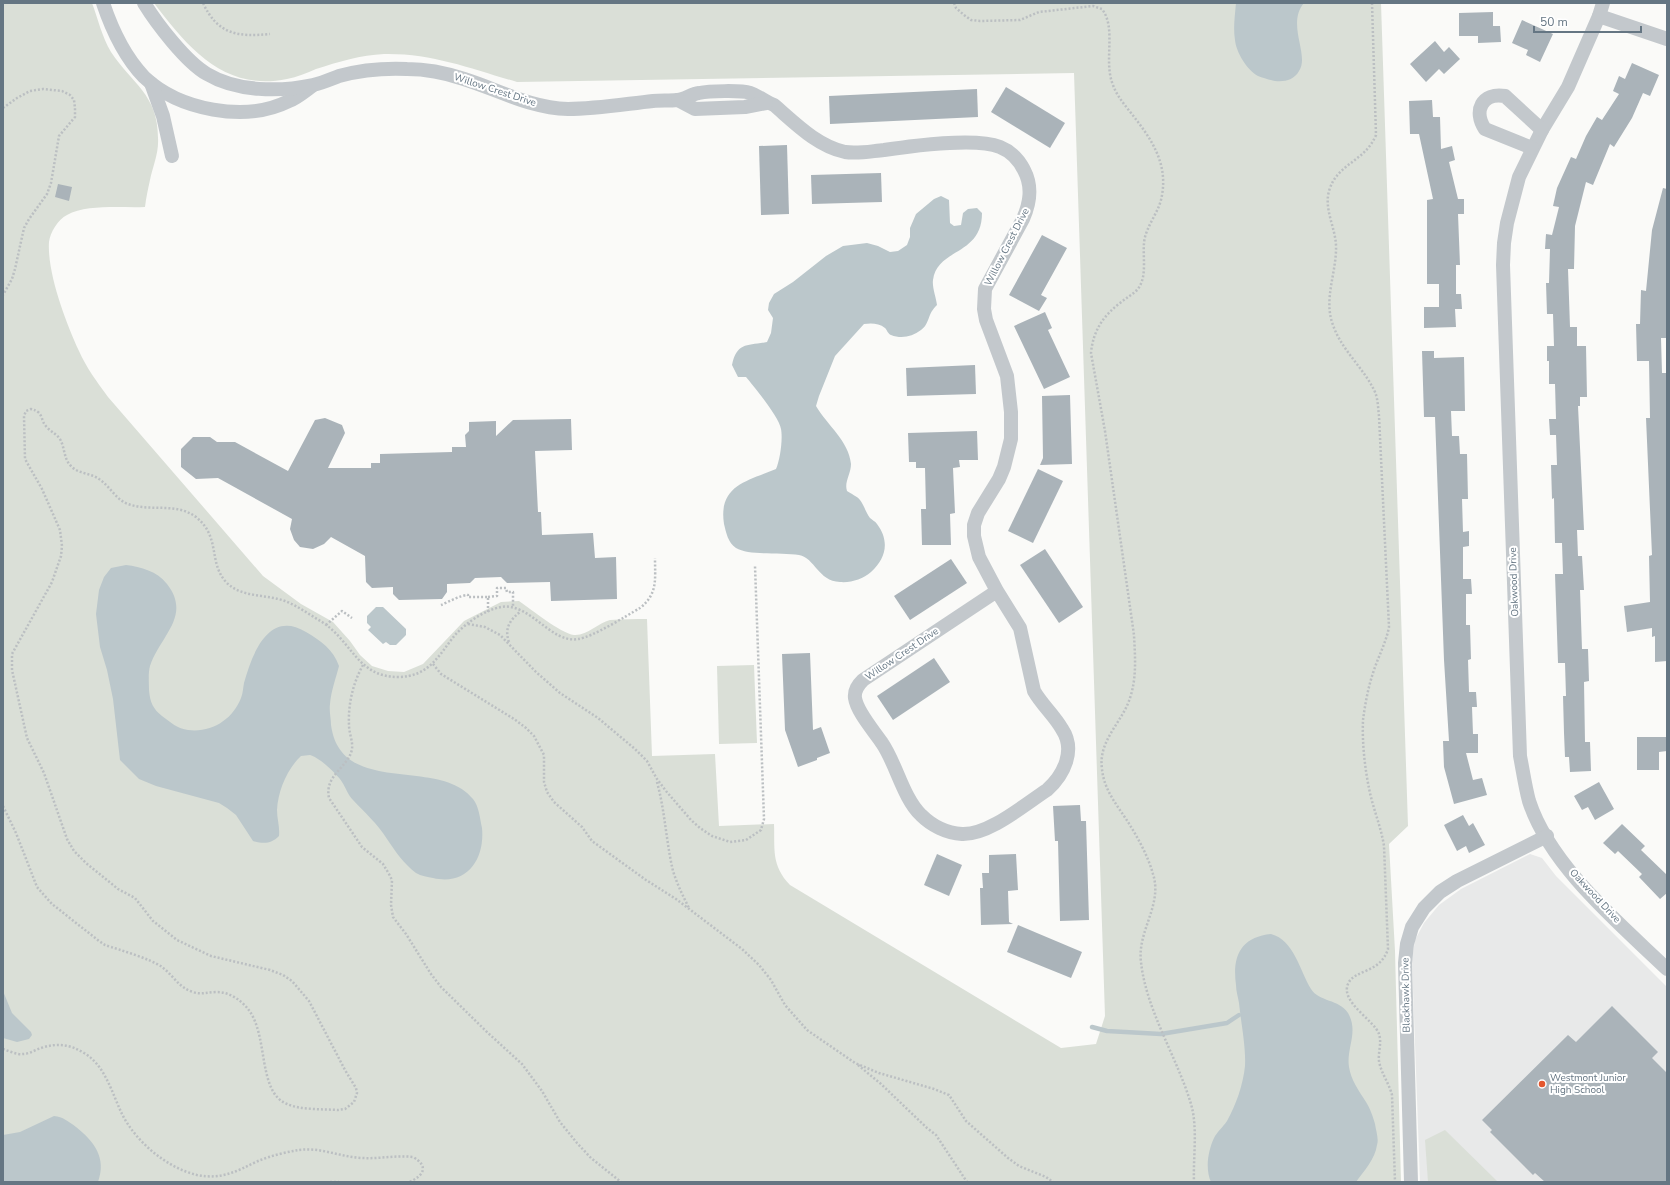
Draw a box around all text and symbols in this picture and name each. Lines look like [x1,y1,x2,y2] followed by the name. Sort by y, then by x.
[1534,8,1641,34] scale bar
[1540,14,1568,30] text: 50 m
[452,70,538,110] street label: Willow Crest Drive
[981,206,1033,288] street label: Willow Crest Drive
[1506,547,1522,617] street label: Oakwood Drive
[863,624,941,684] street label: Willow Crest Drive
[1566,866,1624,926] street label: Oakwood Drive
[1398,957,1414,1033] street label: Blackhawk Drive
[1550,1071,1626,1097] place label: Westmont Junior High School
[1537,1079,1547,1089] marker: Westmont Junior High School

